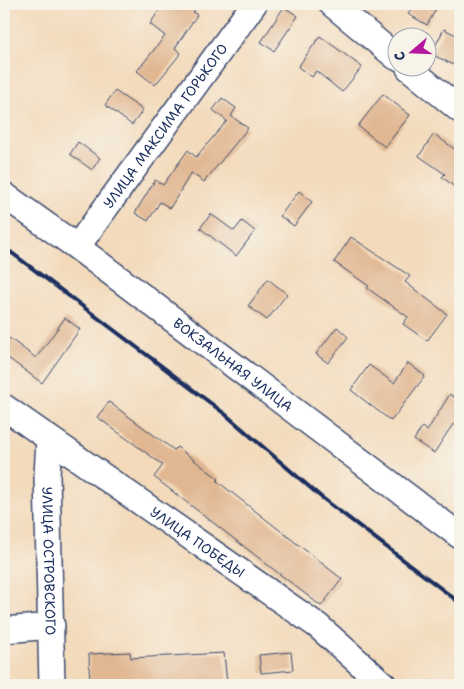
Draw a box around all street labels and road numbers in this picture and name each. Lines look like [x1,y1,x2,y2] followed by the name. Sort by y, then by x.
[99,40,231,212] street label: УЛИЦА МАКСИМА ГОРЬКОГО
[170,314,296,416] street label: ВОКЗАЛЬНАЯ УЛИЦА
[38,486,60,635] street label: УЛИЦА ОСТРОВСКОГО
[147,503,248,581] street label: УЛИЦА ПОБЕДЫ

